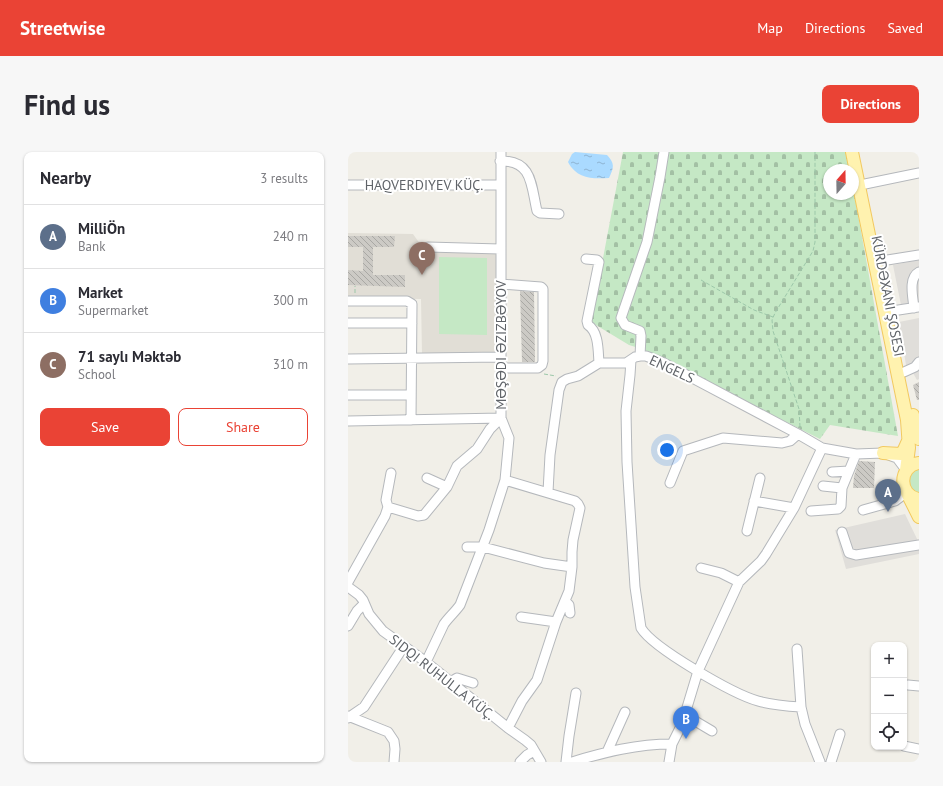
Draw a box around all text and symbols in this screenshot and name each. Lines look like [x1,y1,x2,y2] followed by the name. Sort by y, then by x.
[20,16,105,40] text: Streetwise
[757,19,783,37] text: Map
[805,19,865,37] text: Directions
[887,19,923,37] text: Saved
[822,85,919,123] button: Directions
[24,86,110,123] text: Find us
[823,164,859,200] north arrow
[40,167,91,189] text: Nearby
[260,170,308,187] text: 3 results
[365,176,483,194] street label: HAQVERDIYEV KÜÇ.
[78,219,125,238] text: MilliÖn
[49,228,57,245] text: A
[273,228,308,245] text: 240 m
[867,234,909,358] street label: KÜRDƏXANI ŞOSESI
[78,238,105,255] text: Bank
[409,242,435,275] pin: C
[492,280,510,410] street label: MƏŞƏDI ƏZIZBƏYOV
[78,283,123,302] text: Market
[49,292,57,309] text: B
[273,292,308,309] text: 300 m
[78,302,148,319] text: Supermarket
[78,347,181,366] text: 71 saylı Məktəb
[647,351,697,387] street label: ENGELS
[49,356,57,373] text: C
[273,356,308,373] text: 310 m
[78,366,116,383] text: School
[40,408,170,446] button: Save
[178,408,308,446] button: Share
[657,440,677,460] your location
[875,479,901,512] pin: A
[386,630,498,724] street label: SIDQI RUHULLA KÜÇ.
[871,642,907,750] map controls
[871,642,907,678] button: +
[871,678,907,714] button: −
[673,706,699,739] pin: B
[871,714,907,750] button: locate

